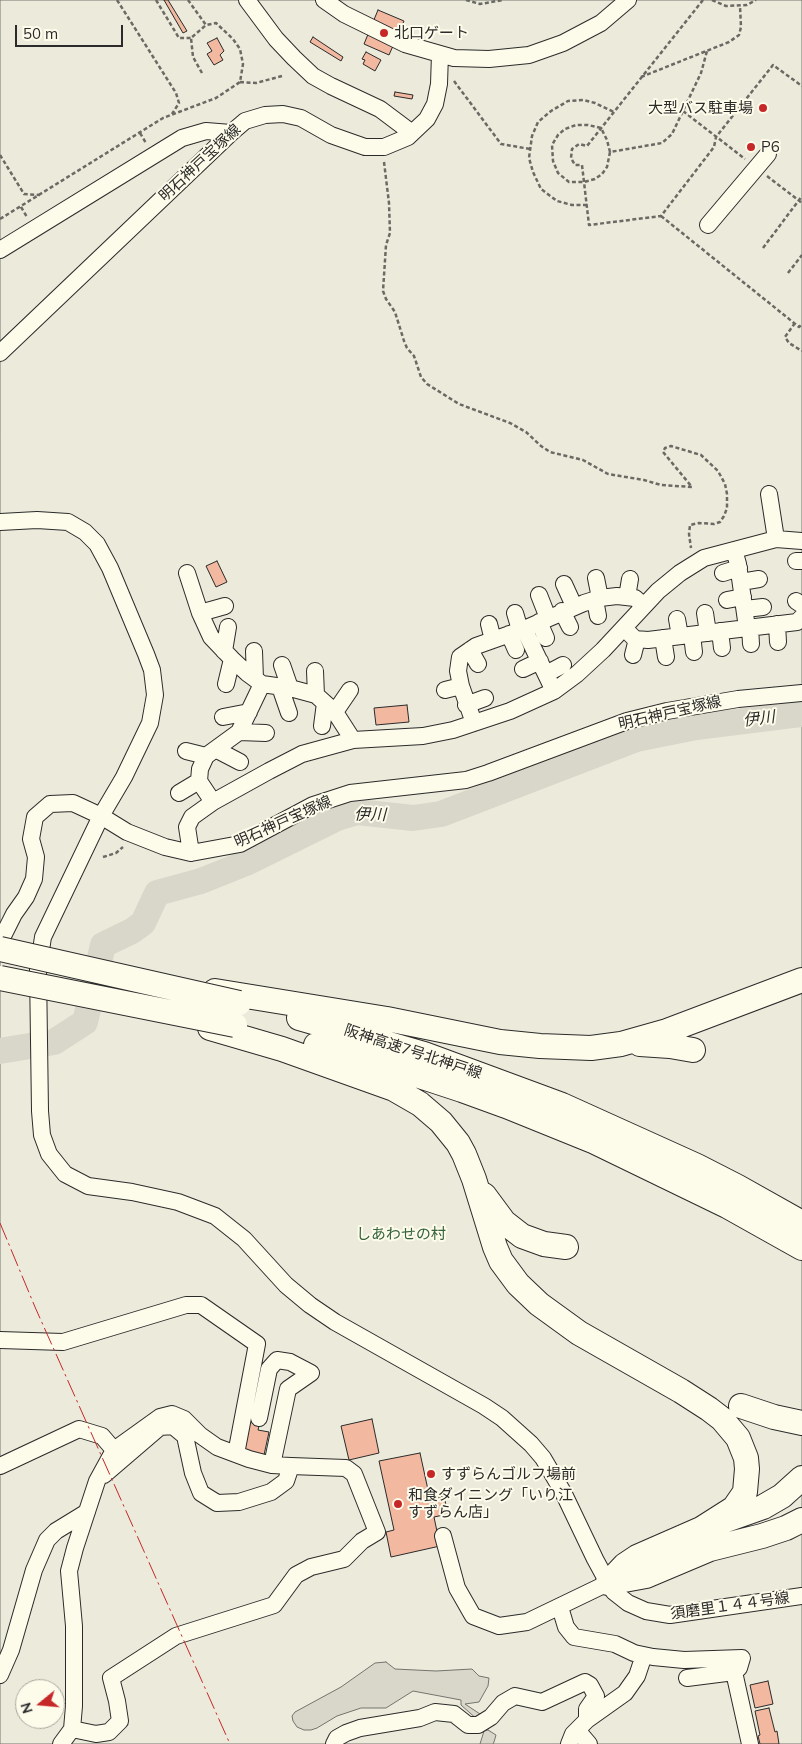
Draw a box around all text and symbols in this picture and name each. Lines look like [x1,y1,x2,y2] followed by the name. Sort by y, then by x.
[18,15,125,47] scale bar
[23,24,58,43] text: 50 m
[394,24,469,42] place label: 北口ゲート
[378,27,390,39] marker: 北口ゲート
[648,99,753,117] place label: 大型バス駐車場
[757,102,769,114] marker: 大型バス駐車場
[155,121,245,205] street label: 明石神戸宝塚線
[761,138,780,156] place label: P6
[745,141,757,153] marker: P6
[617,692,723,734] street label: 明石神戸宝塚線
[742,708,776,730] water label: 伊川
[231,792,335,852] street label: 明石神戸宝塚線
[354,805,386,825] water label: 伊川
[342,1021,484,1083] street label: 阪神高速7号北神戸線
[356,1225,446,1243] park label: しあわせの村
[441,1465,576,1483] place label: すずらんゴルフ場前
[425,1468,437,1480] marker: すずらんゴルフ場前
[408,1486,573,1521] place label: 和食ダイニング「いり江 すずらん店」
[392,1498,404,1510] marker: 和食ダイニング「いり江 すずらん店」
[669,1589,791,1623] street label: 須磨里１４４号線
[15,1679,65,1729] north arrow
[16,1700,37,1716] text: N

